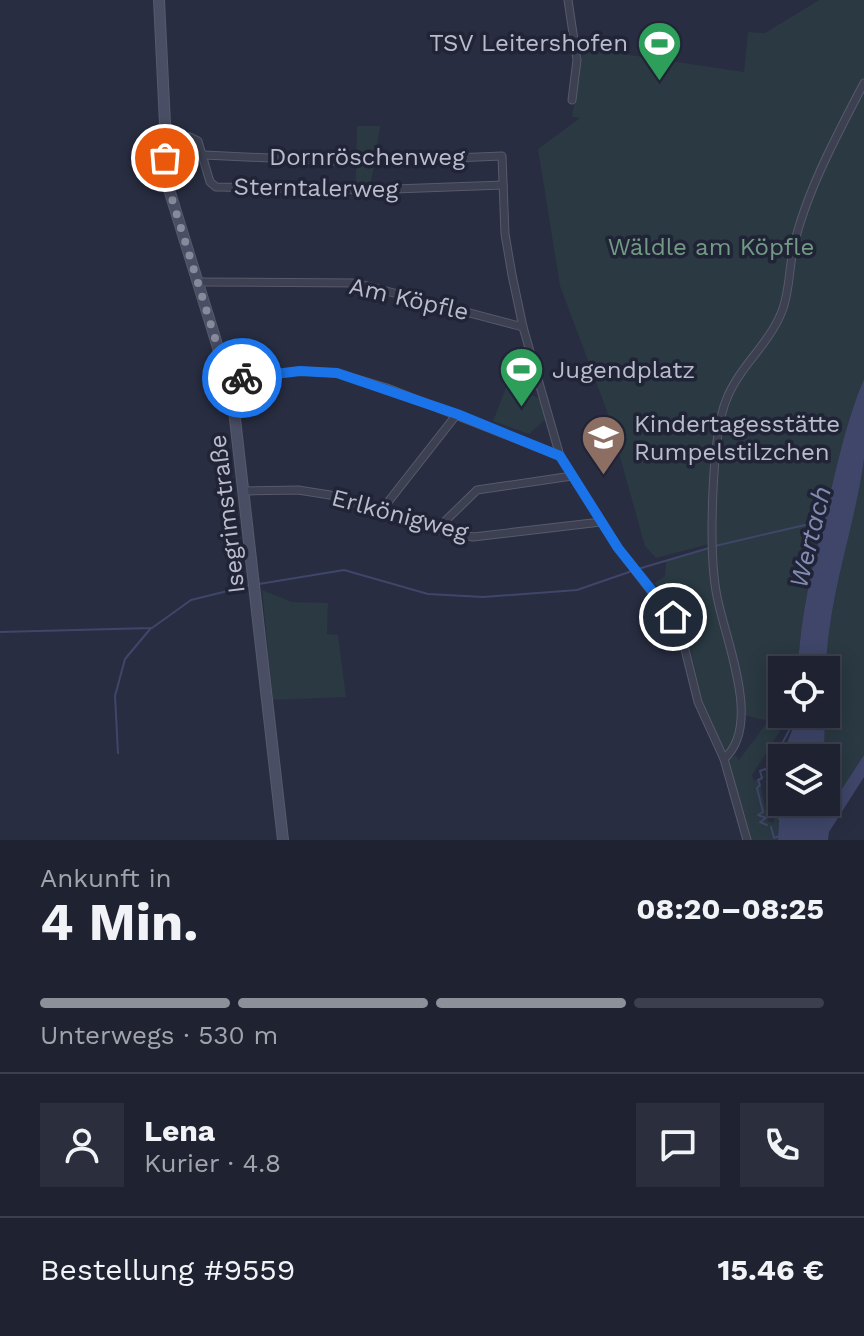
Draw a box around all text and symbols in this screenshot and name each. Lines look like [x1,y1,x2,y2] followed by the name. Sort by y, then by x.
[635,19,683,82] sports icon: TSV Leitershofen
[429,29,628,57] place label: TSV Leitershofen
[131,124,199,192] pin
[143,136,187,180] icon: bag
[269,143,465,171] street label: Dornröschenweg
[233,173,399,203] street label: Sterntalerweg
[608,233,814,261] park label: Wäldle am Köpfle
[347,272,471,326] street label: Am Köpfle
[202,338,282,418] courier
[497,346,545,409] sports icon: Jugendplatz
[220,356,264,400] icon: bike
[552,356,695,384] place label: Jugendplatz
[634,410,840,466] place label: Kindertagesstätte Rumpelstilzchen
[579,414,627,477] school or university icon: Kindertagesstätte Rumpelstilzchen
[203,433,251,595] street label: Isegrimstraße
[329,483,472,547] street label: Erlkönigweg
[783,483,837,591] water label: Wertach
[639,583,707,651] pin
[651,595,695,639] icon: home
[768,656,840,816] map controls
[768,656,840,728] button: locate
[768,744,840,816] button: layers
[40,863,172,893] text: Ankunft in
[636,891,824,926] text: 08:20–08:25
[40,892,198,953] text: 4 Min.
[40,1020,278,1050] text: Unterwegs · 530 m
[40,1103,124,1187] button: person
[636,1103,720,1187] button: chat
[740,1103,824,1187] button: phone
[144,1113,215,1148] text: Lena
[144,1148,281,1178] text: Kurier · 4.8
[40,1252,295,1287] text: Bestellung #9559
[718,1252,824,1287] text: 15.46 €

